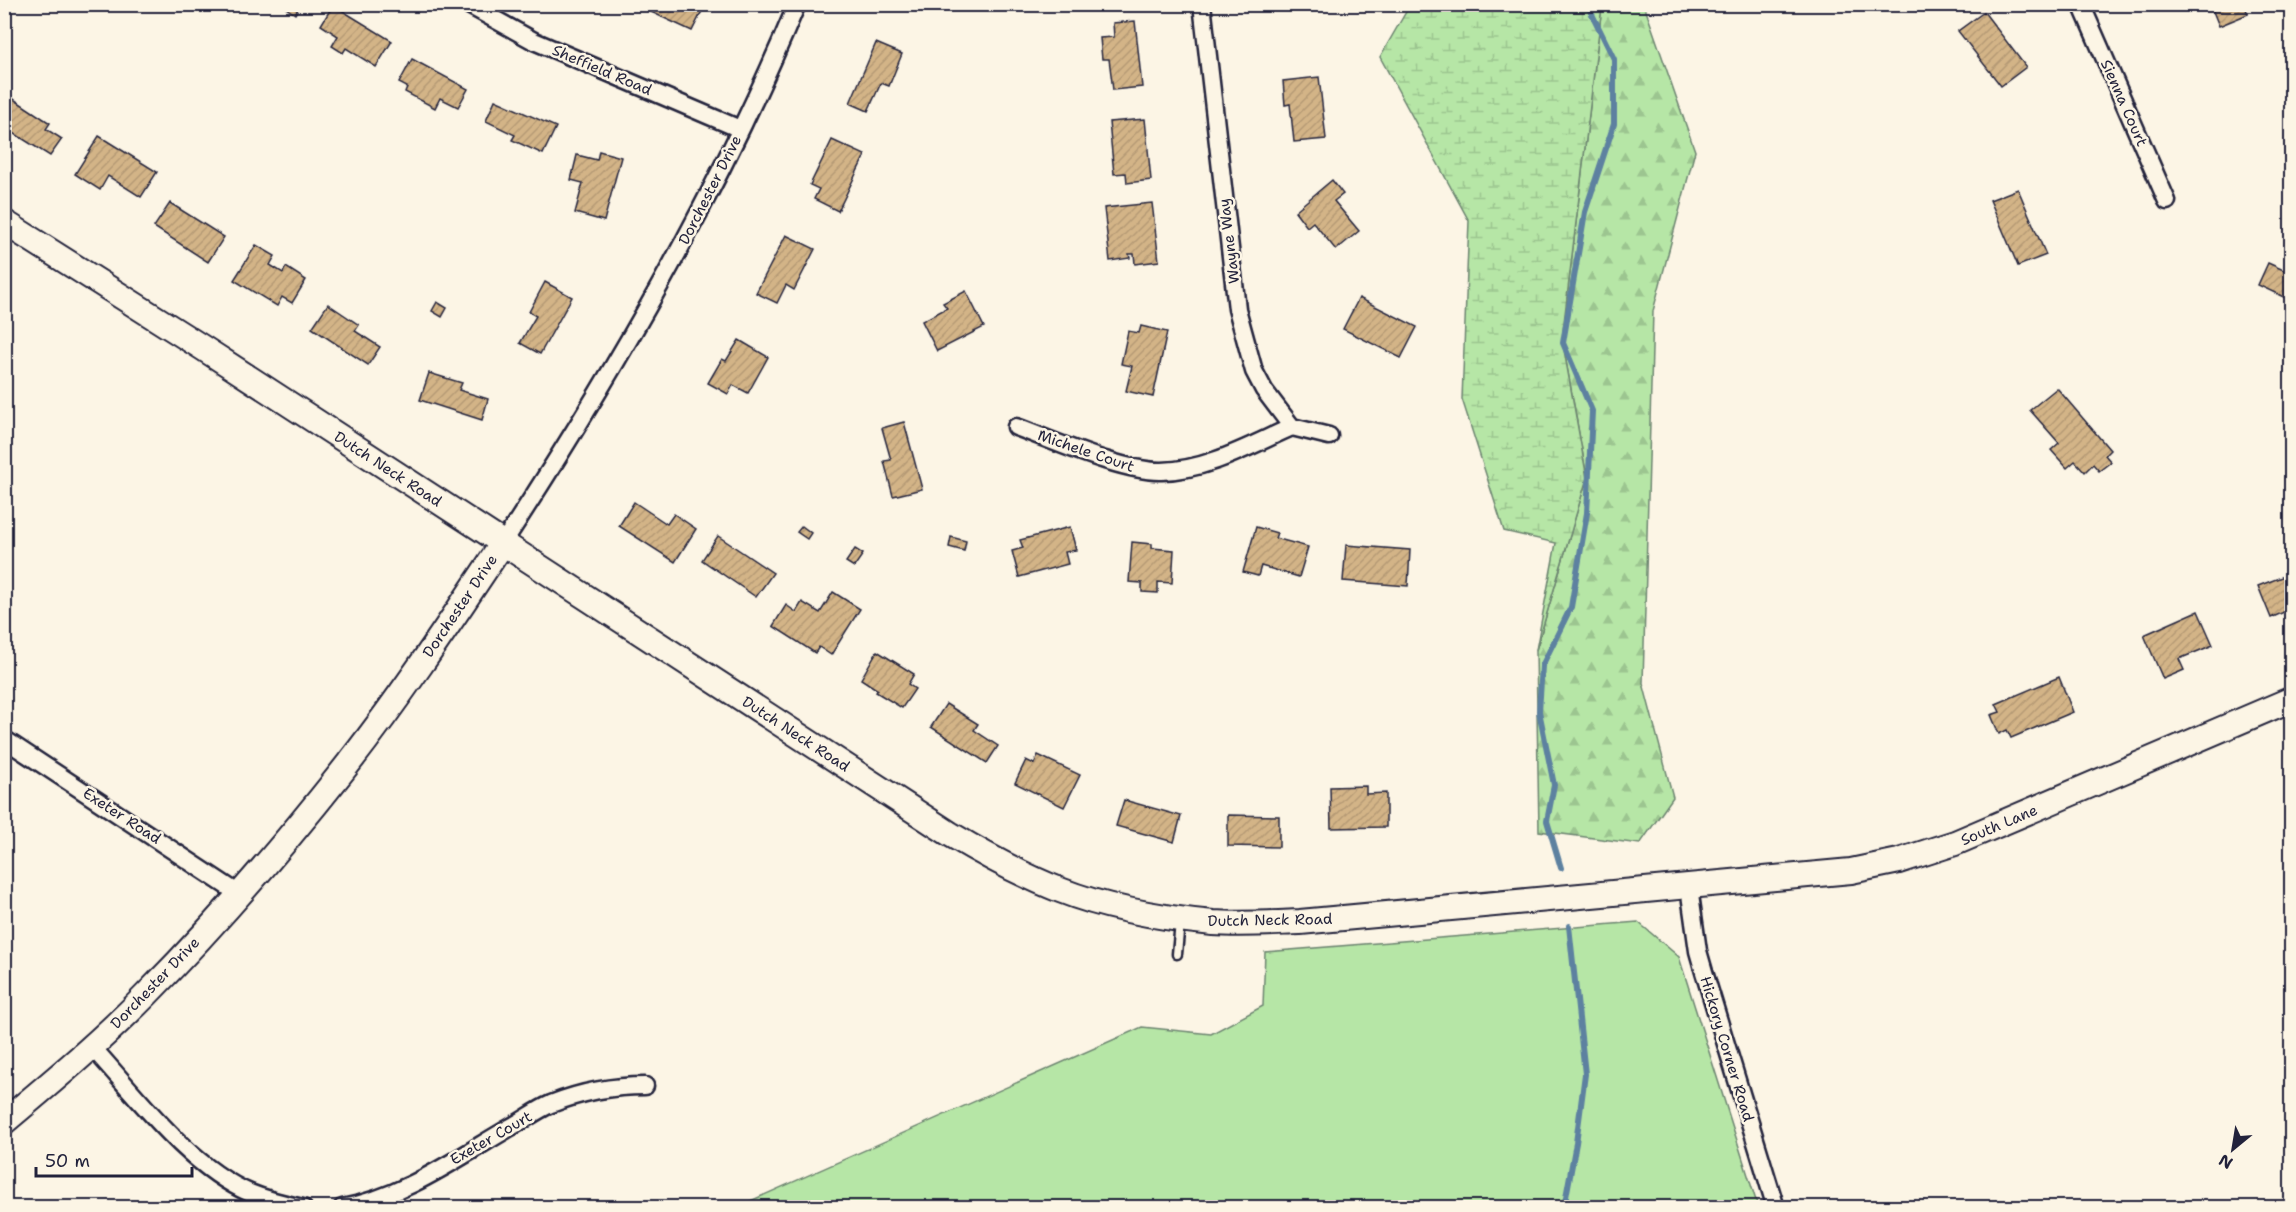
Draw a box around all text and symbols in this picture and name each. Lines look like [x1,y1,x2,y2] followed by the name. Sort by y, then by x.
[549,40,655,100] street label: Sheffield Road
[2096,56,2152,150] street label: Sienna Court
[674,132,746,248] street label: Dorchester Drive
[1214,197,1244,285] street label: Wayne Way
[1035,425,1137,477] street label: Michele Court
[330,427,446,512] street label: Dutch Neck Road
[418,551,502,661] street label: Dorchester Drive
[738,692,854,777] street label: Dutch Neck Road
[79,783,165,849] street label: Exeter Road
[1958,800,2040,850] street label: South Lane
[1207,909,1333,931] street label: Dutch Neck Road
[106,933,204,1033] street label: Dorchester Drive
[1695,974,1759,1125] street label: Hickory Corner Road
[446,1106,536,1170] street label: Exeter Court
[2203,1119,2263,1179] north arrow
[36,1140,192,1178] scale bar
[45,1149,90,1173] text: 50 m
[2215,1149,2236,1174] text: N

